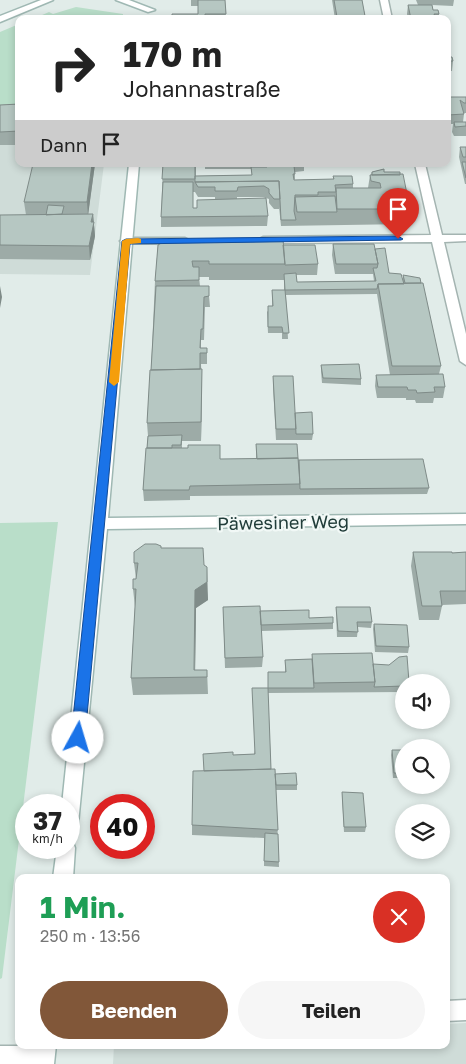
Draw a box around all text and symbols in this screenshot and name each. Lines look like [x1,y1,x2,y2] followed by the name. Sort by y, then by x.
[123,33,222,75] text: 170 m
[40,35,105,100] icon: right
[123,75,281,102] text: Johannastraße
[97,130,125,158] icon: arrive
[40,133,87,156] text: Dann
[377,188,419,239] pin
[384,195,412,223] icon: arrive
[217,510,349,534] street label: Päwesiner Weg
[395,674,450,859] map controls
[395,674,450,729] button: sound
[51,711,103,763] position arrow
[395,739,450,794] button: search
[90,794,155,859] speed limit sign: 40
[395,804,450,859] button: layers
[33,805,62,836] text: 37
[32,831,63,846] text: km/h
[40,889,126,925] text: 1 Min.
[373,891,425,943] button: close
[40,926,140,946] text: 250 m · 13:56
[40,981,228,1039] button: Beenden
[238,981,425,1039] button: Teilen

